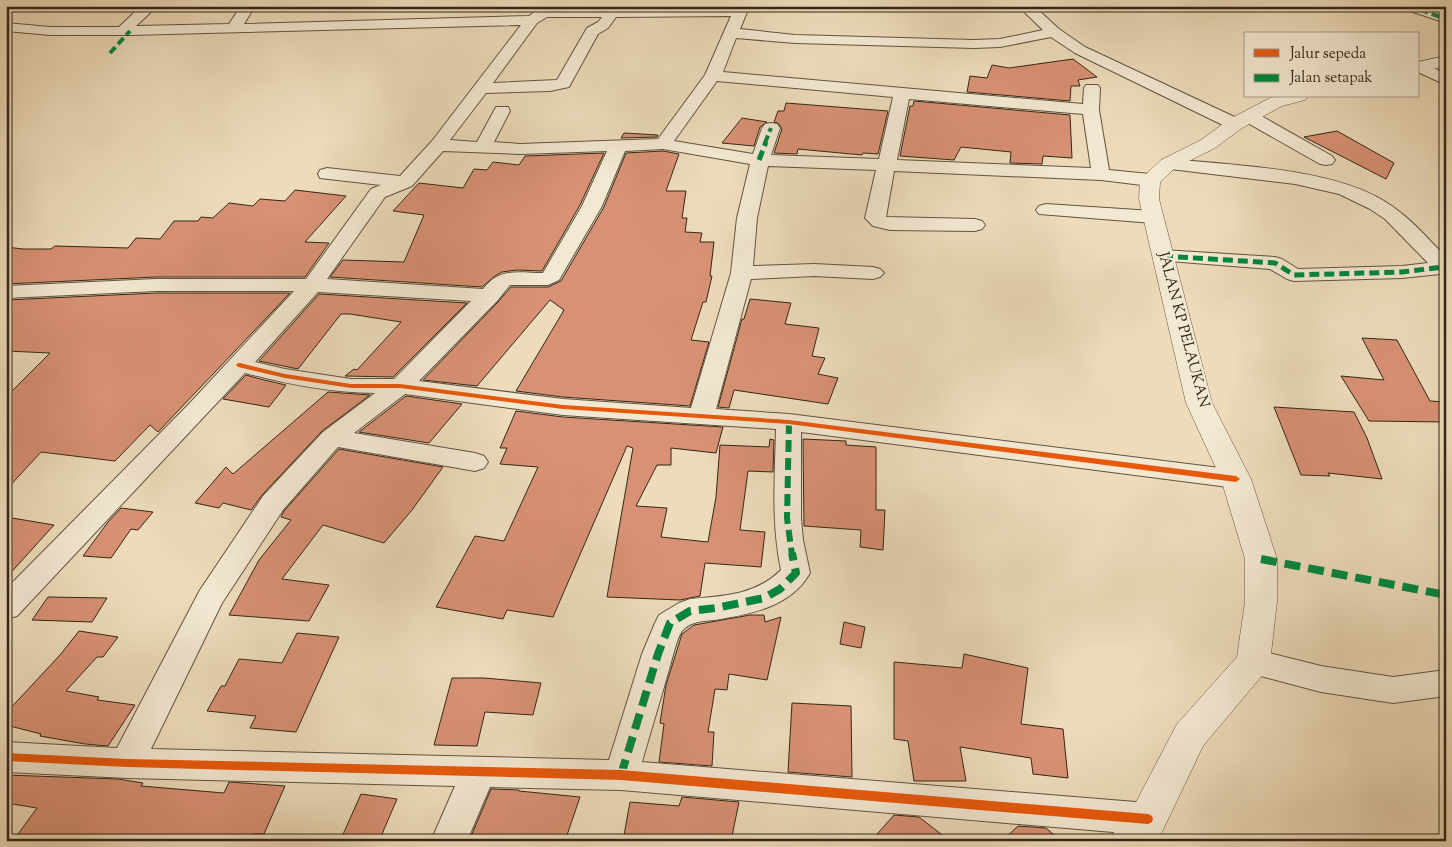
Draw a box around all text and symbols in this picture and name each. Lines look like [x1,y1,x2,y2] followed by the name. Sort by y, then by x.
[1244,32,1420,98] legend
[1289,44,1366,65] text: Jalur sepeda
[1289,68,1373,89] text: Jalan setapak
[1152,249,1214,410] street label: JALAN KP PELAUKAN

